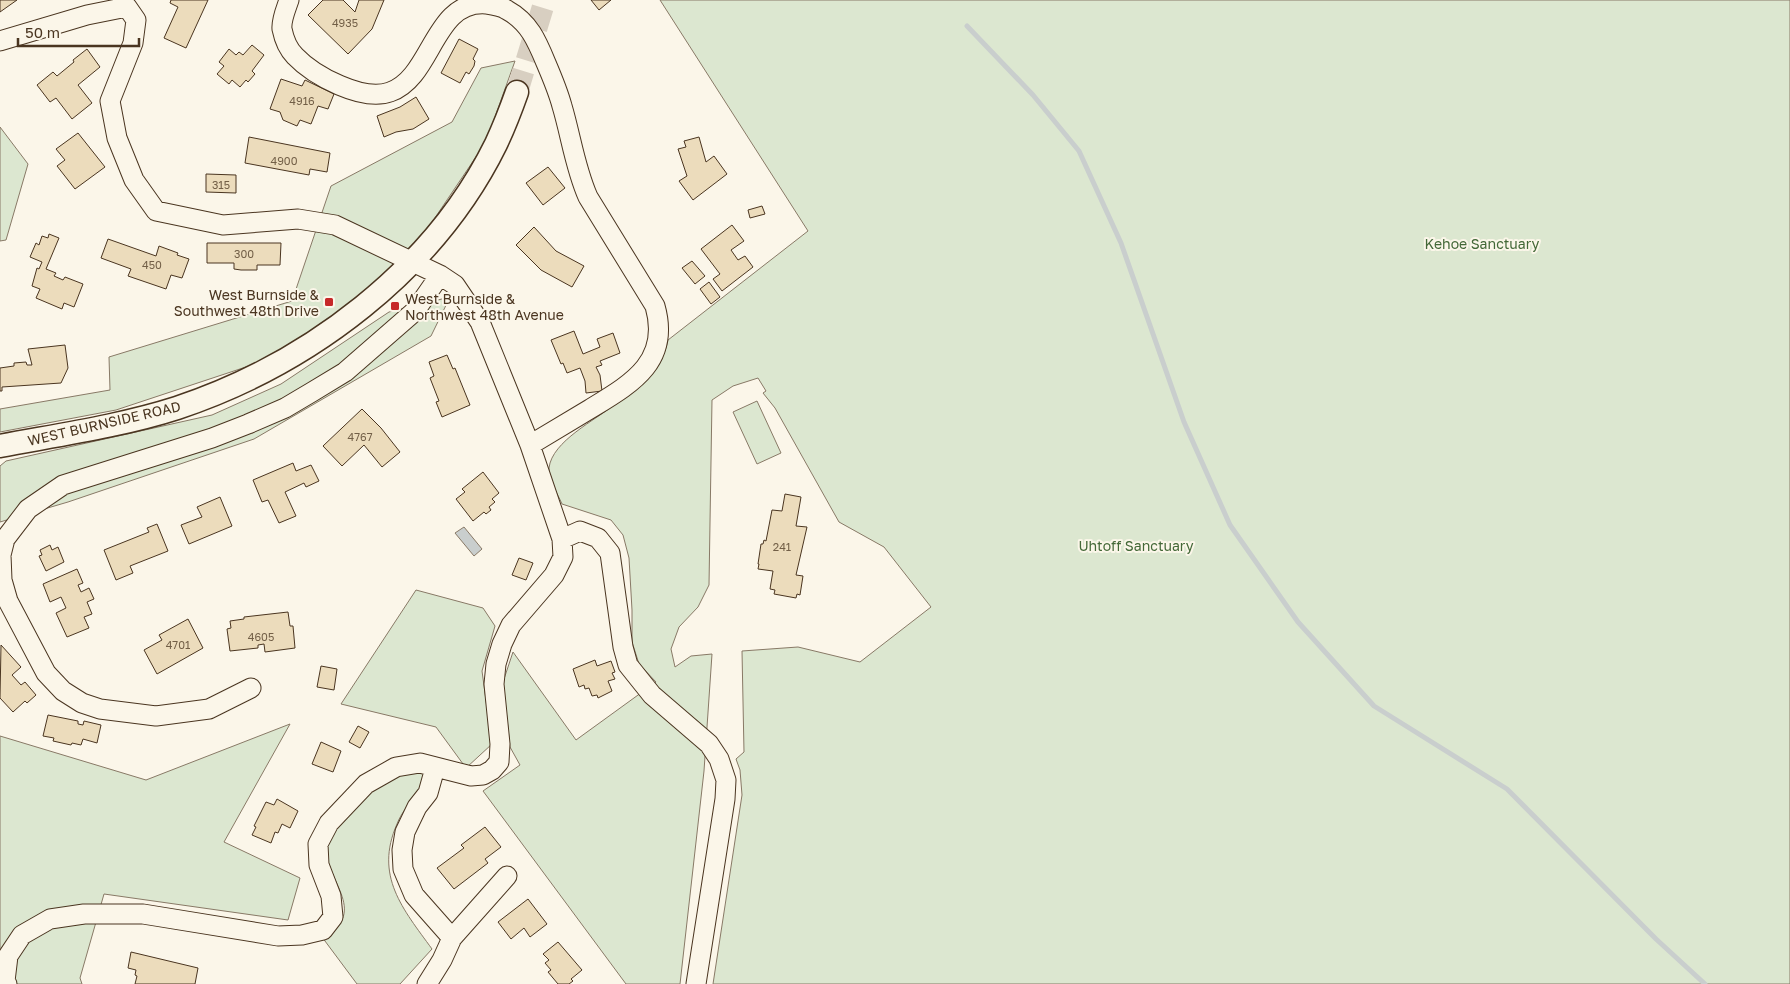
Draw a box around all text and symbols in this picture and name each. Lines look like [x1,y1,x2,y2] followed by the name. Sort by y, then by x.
[18,15,139,47] scale bar
[332,16,358,29] house number: 4935
[25,23,60,41] text: 50 m
[289,94,315,107] house number: 4916
[270,154,298,167] house number: 4900
[212,178,230,191] house number: 315
[1425,235,1540,252] park label: Kehoe Sanctuary
[234,247,254,260] house number: 300
[142,258,162,271] house number: 450
[174,286,320,319] place label: West Burnside & Southwest 48th Drive
[405,290,564,323] place label: West Burnside & Northwest 48th Avenue
[323,296,335,308] marker: West Burnside & Southwest 48th Drive
[389,300,401,312] marker: West Burnside & Northwest 48th Avenue
[26,397,182,449] street label: WEST BURNSIDE ROAD
[347,430,373,443] house number: 4767
[1078,537,1194,554] park label: Uhtoff Sanctuary
[773,540,791,553] house number: 241
[248,630,274,643] house number: 4605
[166,638,190,651] house number: 4701

